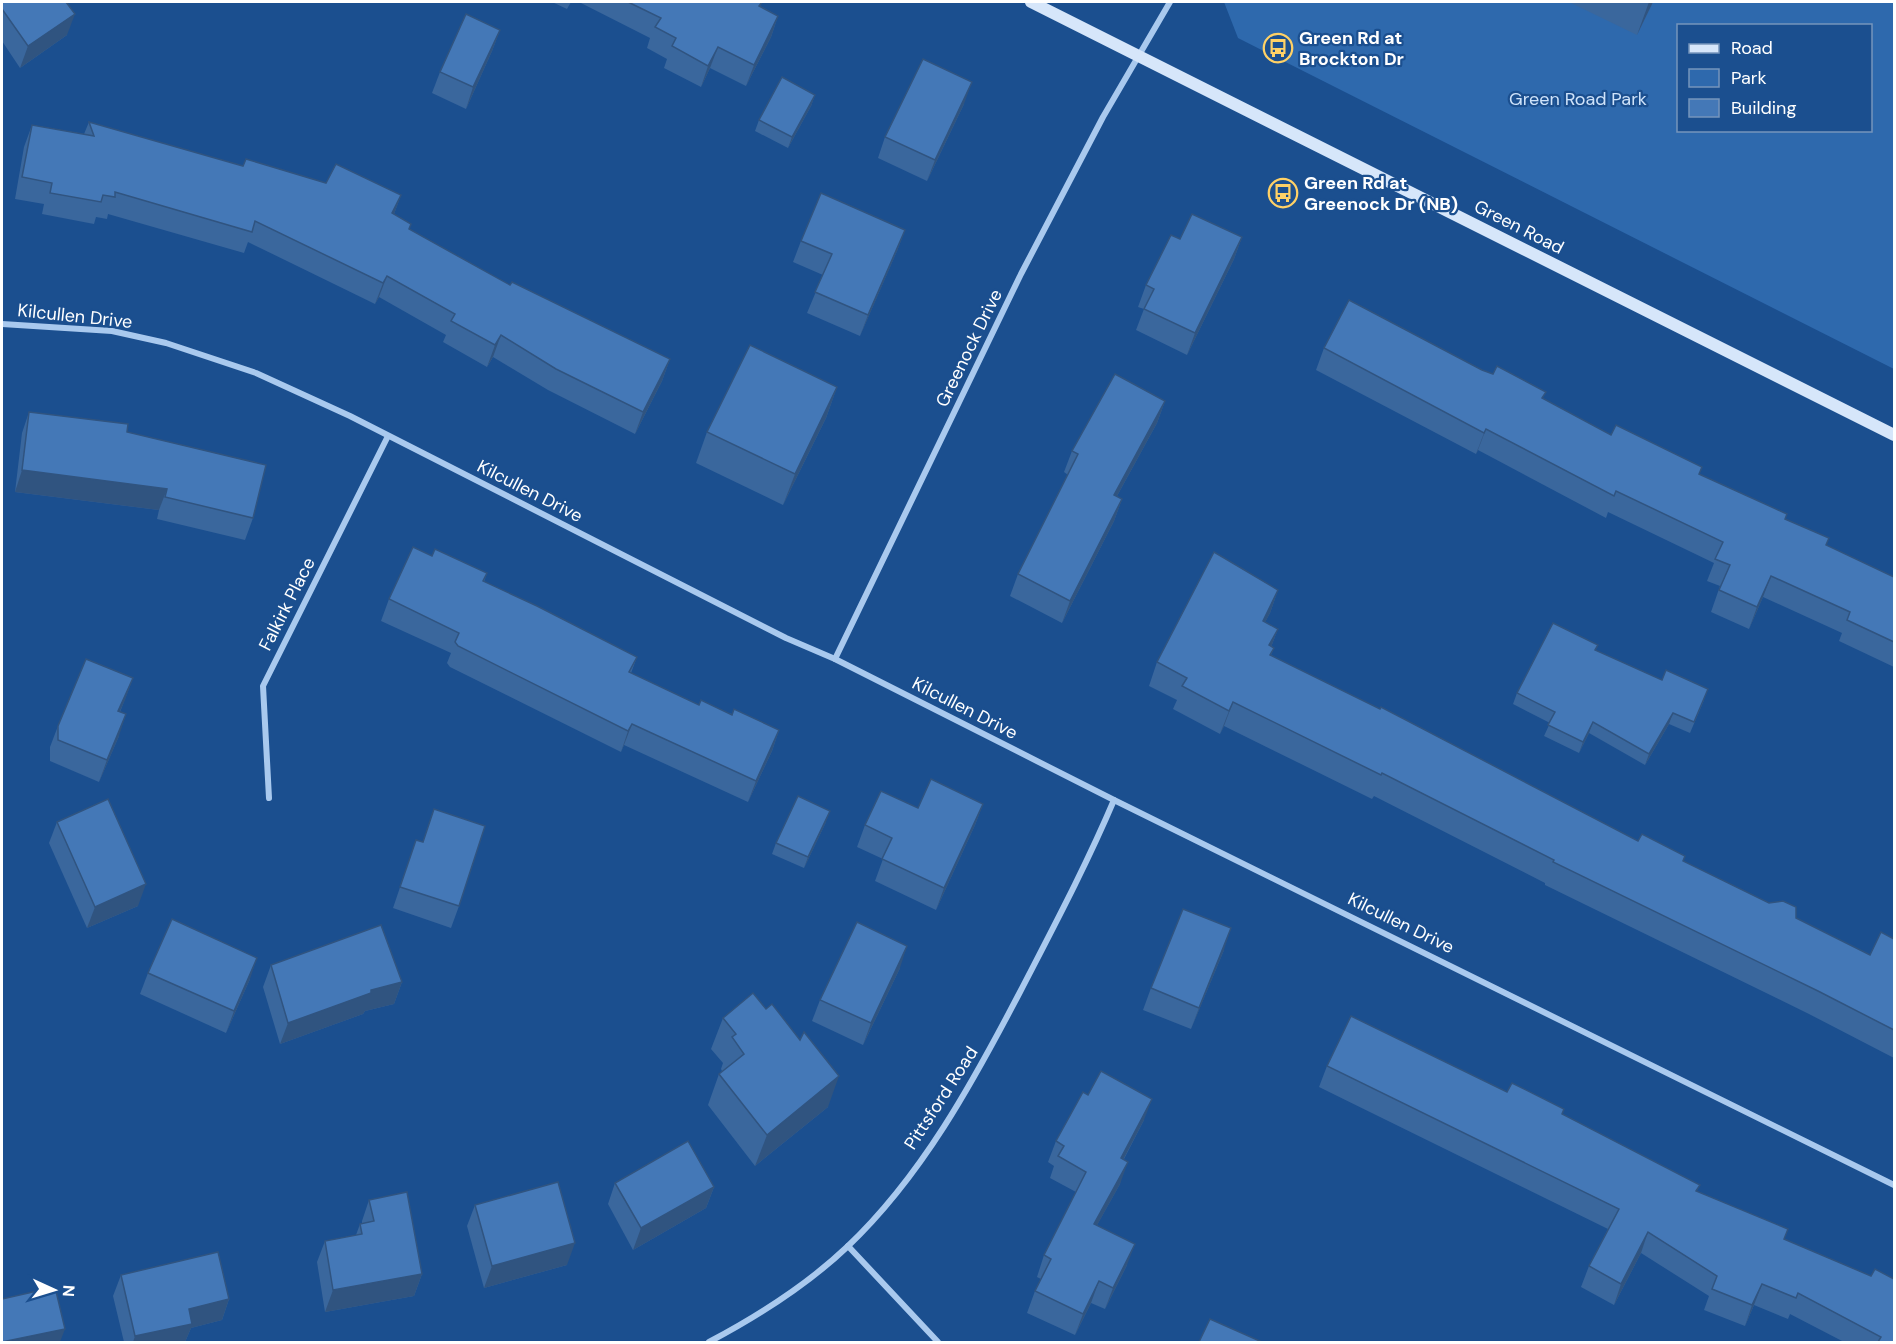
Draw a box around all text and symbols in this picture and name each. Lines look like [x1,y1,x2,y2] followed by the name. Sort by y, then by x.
[1677,24,1872,132] legend
[1299,26,1404,71] place label: Green Rd at Brockton Dr
[1262,32,1294,64] bus stop icon: Green Rd at Brockton Dr
[1731,36,1773,60] text: Road
[1731,66,1767,90] text: Park
[1509,87,1647,111] park label: Green Road Park
[1731,96,1796,120] text: Building
[1304,171,1458,216] place label: Green Rd at Greenock Dr (NB)
[1267,177,1299,209] bus stop icon: Green Rd at Greenock Dr (NB)
[1470,194,1568,260] street label: Green Road
[930,285,1008,411] street label: Greenock Drive
[16,298,134,334] street label: Kilcullen Drive
[473,454,587,528] street label: Kilcullen Drive
[253,553,321,655] street label: Falkirk Place
[908,671,1022,745] street label: Kilcullen Drive
[1344,887,1458,959] street label: Kilcullen Drive
[899,1042,983,1154] street label: Pittsford Road
[24,1260,84,1320] north arrow
[58,1284,79,1298] text: N

